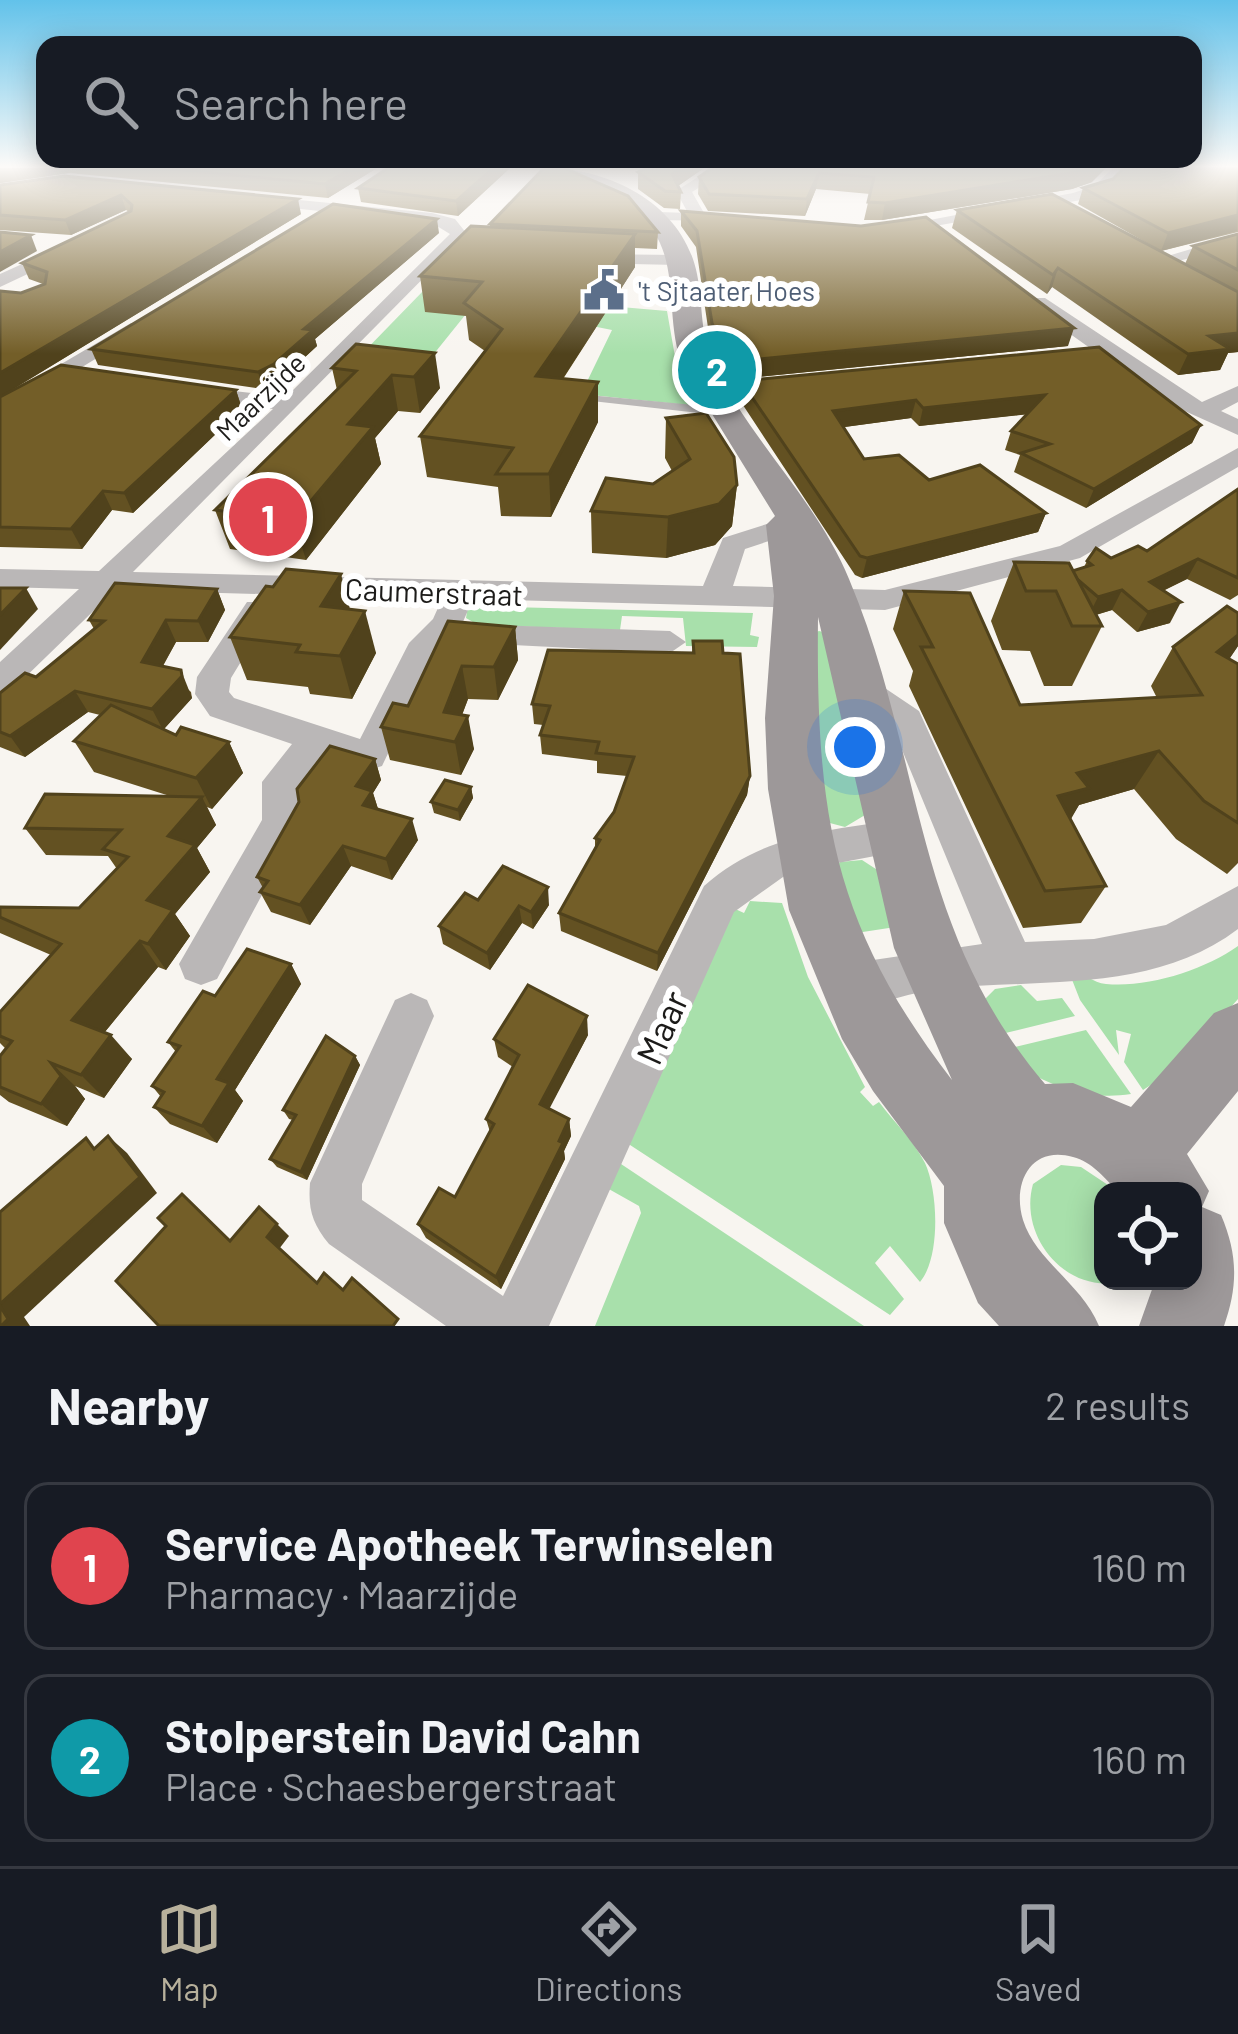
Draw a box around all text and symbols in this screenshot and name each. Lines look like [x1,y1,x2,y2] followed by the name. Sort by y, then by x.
[36,36,1202,168] search box
[78,69,144,135] icon: search
[174,75,408,129] text: Search here
[581,267,627,313] public building icon: 't Sjtaater Hoes
[638,274,815,306] place label: 't Sjtaater Hoes
[678,325,756,415] pin: 2
[209,346,311,446] street label: Maarzijde
[229,472,307,562] pin: 1
[344,570,524,612] street label: Caumerstraat
[825,717,885,777] your location
[626,984,696,1070] street label: Maar
[1094,1182,1202,1290] map controls
[1094,1182,1202,1290] button: locate
[48,1374,209,1435] text: Nearby
[1045,1381,1190,1428] text: 2 results
[165,1516,774,1570] text: Service Apotheek Terwinselen
[83,1543,97,1590] text: 1
[1091,1543,1187,1590] text: 160 m
[165,1570,518,1617] text: Pharmacy · Maarzijde
[165,1708,641,1762] text: Stolperstein David Cahn
[79,1735,101,1782] text: 2
[1091,1735,1187,1782] text: 160 m
[165,1762,617,1809] text: Place · Schaesbergerstraat
[156,1896,222,2008] tab: Map
[535,1896,682,2008] tab: Directions
[995,1896,1082,2008] tab: Saved

